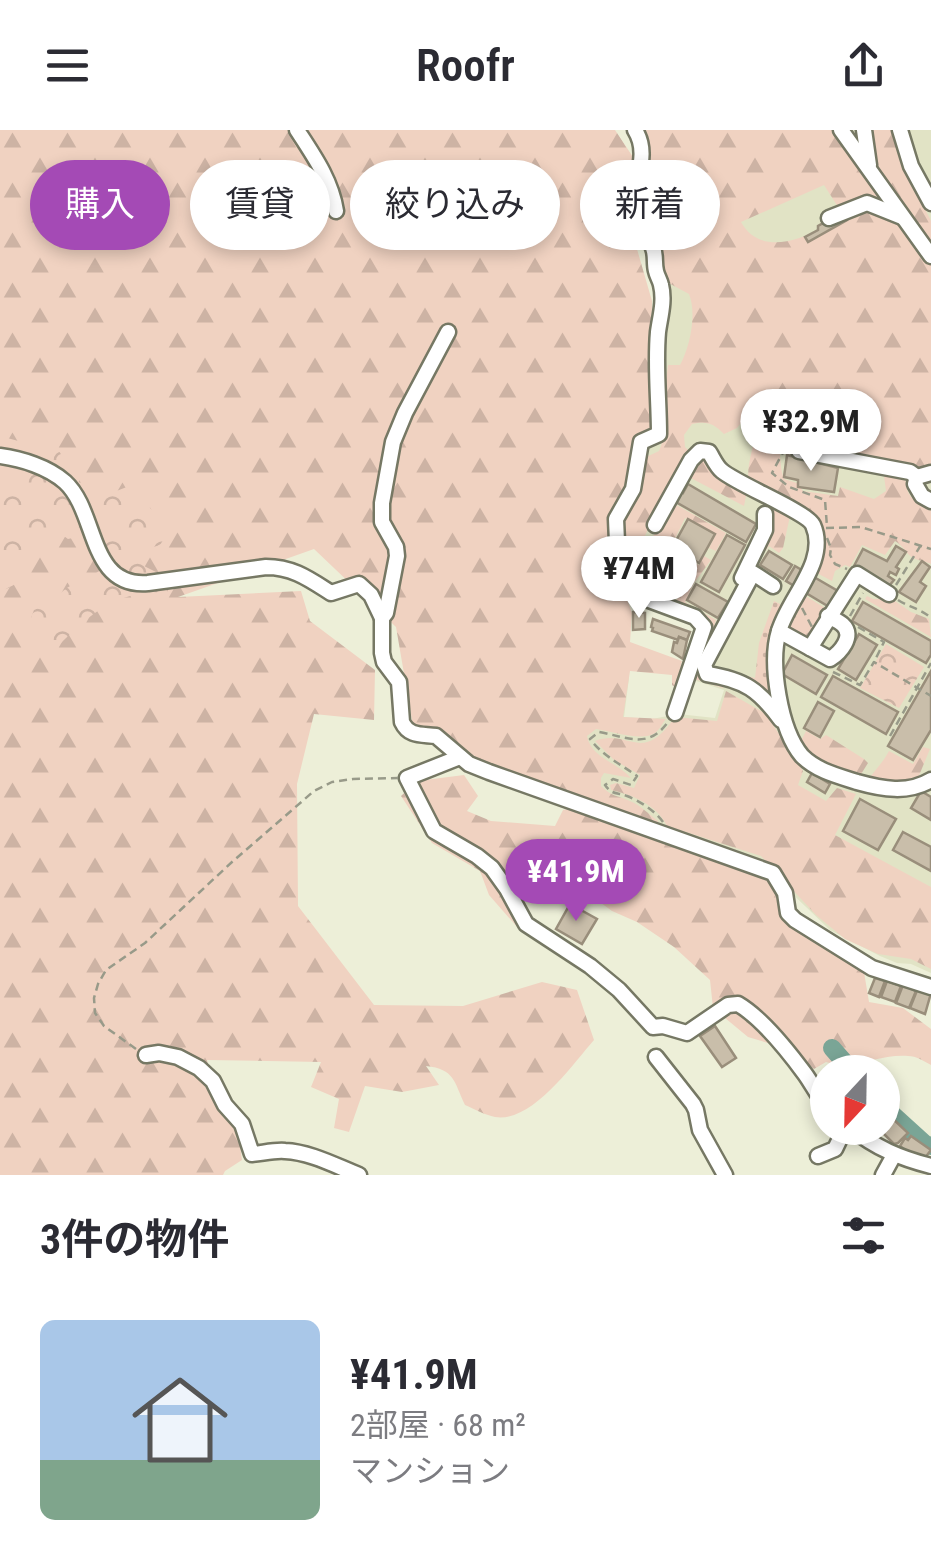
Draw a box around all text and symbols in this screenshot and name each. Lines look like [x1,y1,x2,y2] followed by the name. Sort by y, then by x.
[40,38,95,93] icon: menu
[836,38,891,93] icon: share
[416,39,515,92] text: Roofr
[30,160,170,250] chip: 購入
[190,160,330,250] chip: 賃貸
[350,160,560,250] chip: 絞り込み
[580,160,720,250] chip: 新着
[730,389,892,474] pin: ¥32.9M
[762,402,860,440] text: ¥32.9M
[580,536,698,621] pin: ¥74M
[603,549,675,587] text: ¥74M
[495,839,657,924] pin: ¥41.9M
[527,852,625,890] text: ¥41.9M
[810,1055,900,1145] north arrow
[810,1055,900,1145] map controls
[836,1208,891,1263] icon: filters
[40,1215,229,1264] text: 3件の物件
[350,1350,478,1399] text: ¥41.9M
[120,1360,240,1480] icon: home
[350,1406,526,1444] text: 2部屋 · 68 m²
[350,1452,510,1490] text: マンション

